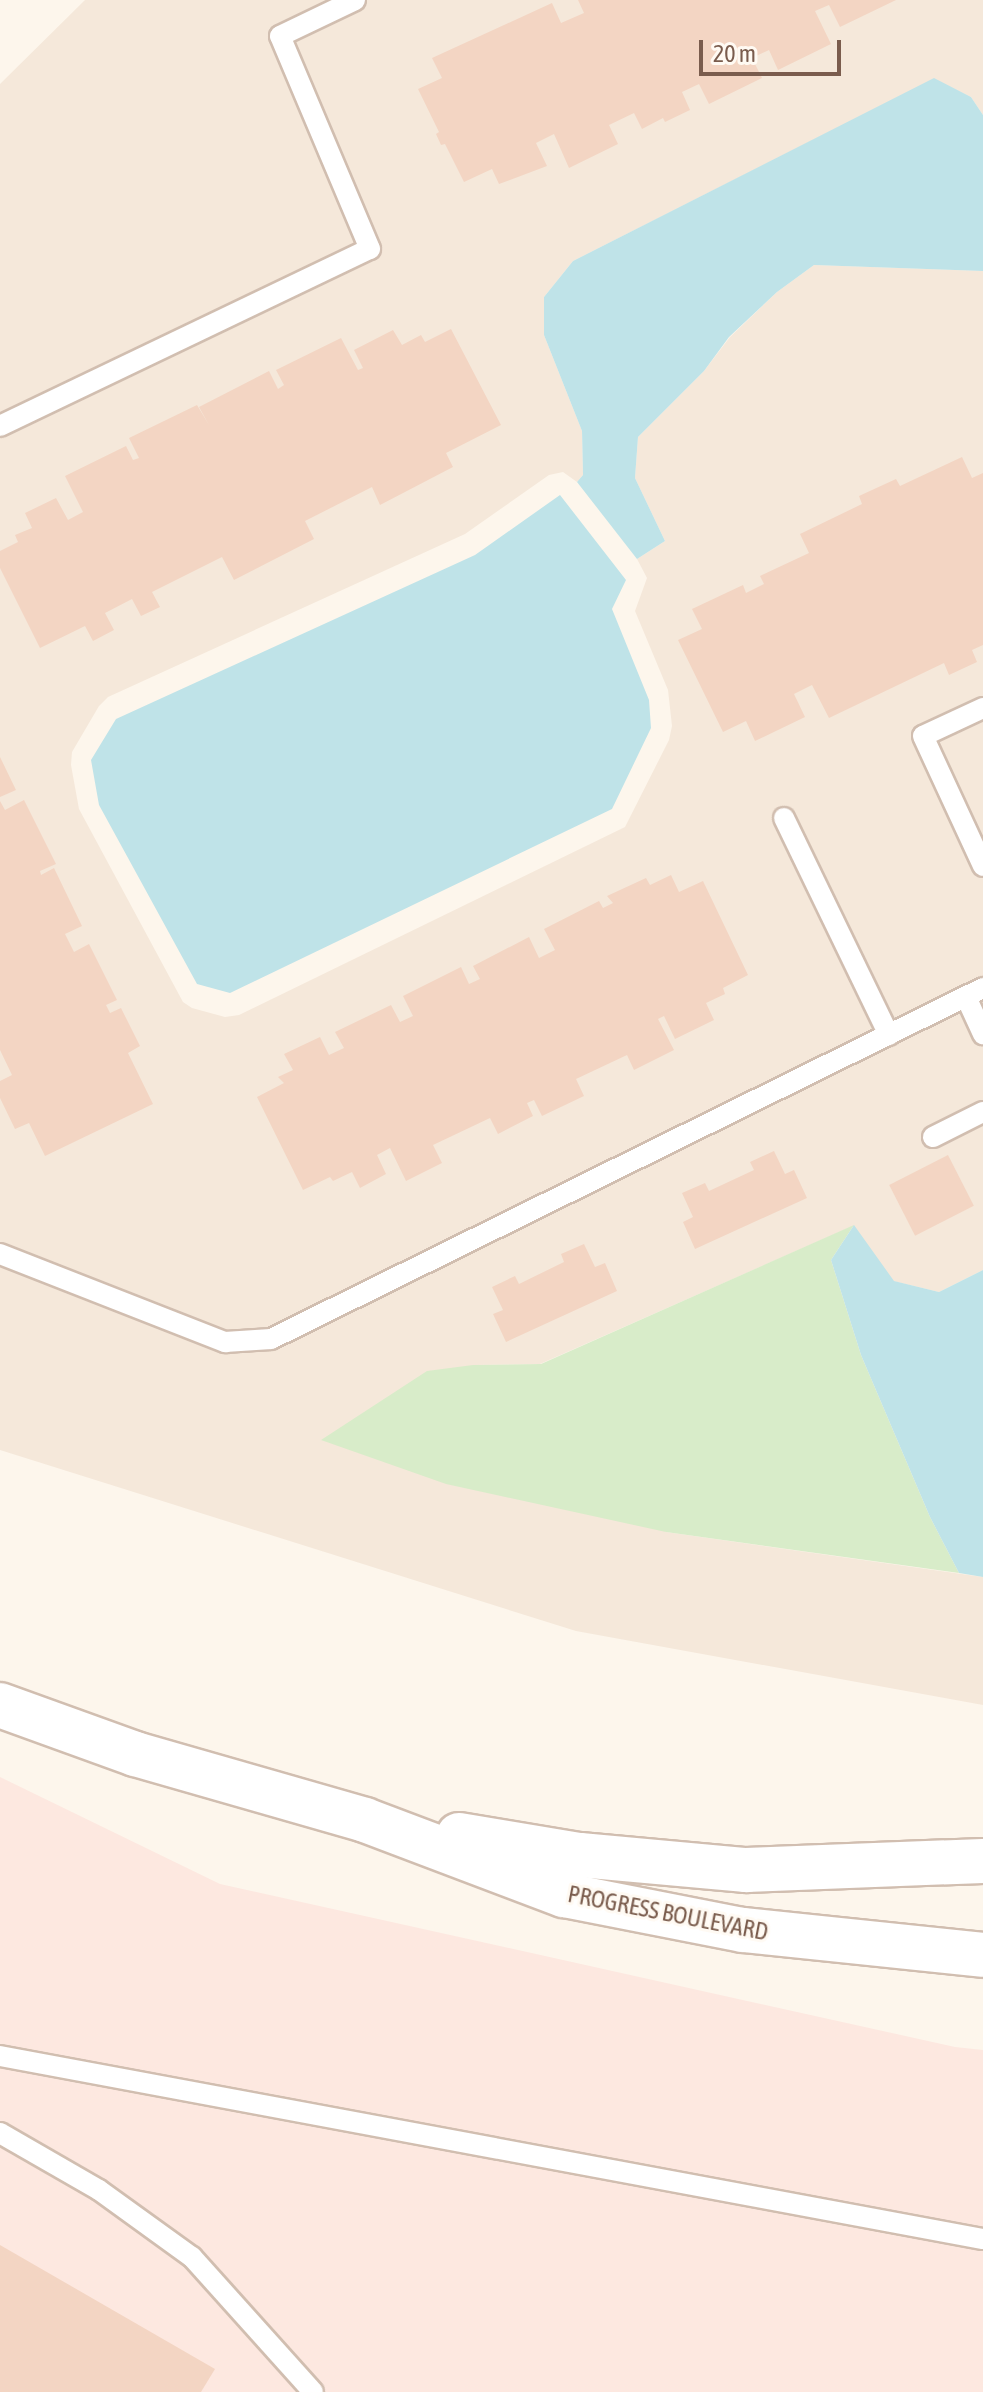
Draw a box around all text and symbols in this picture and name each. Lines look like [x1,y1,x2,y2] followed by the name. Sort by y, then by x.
[703,24,845,74] scale bar
[713,40,756,67] text: 20 m
[565,1879,771,1947] street label: PROGRESS BOULEVARD

